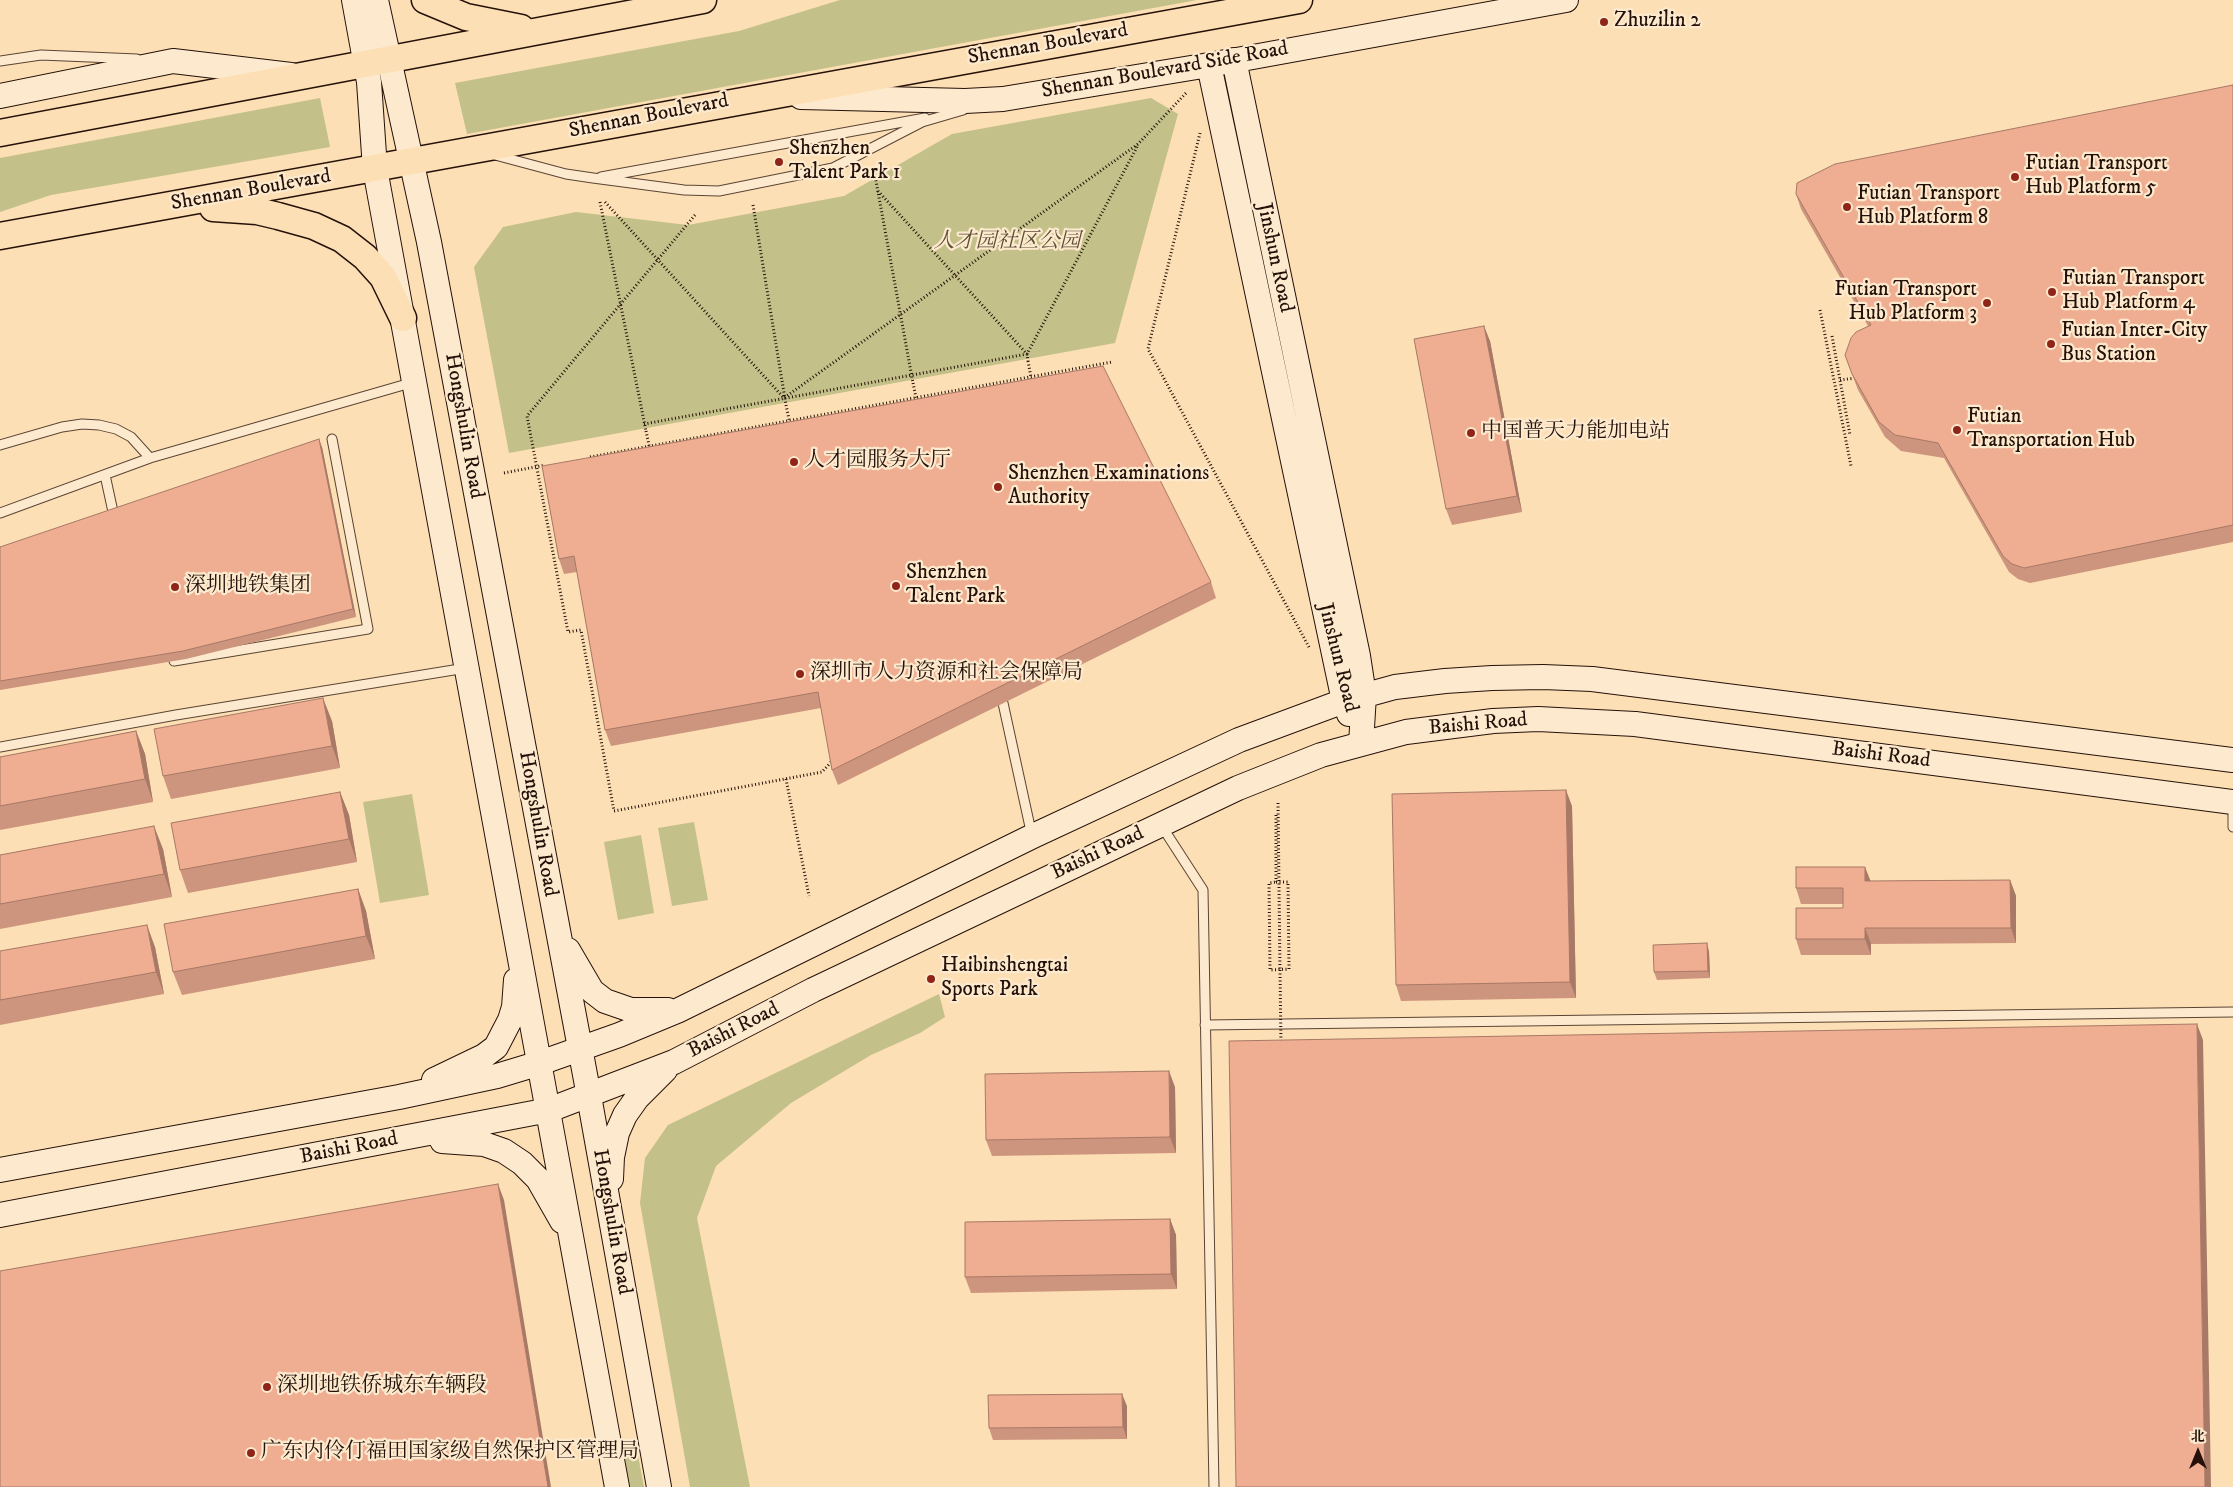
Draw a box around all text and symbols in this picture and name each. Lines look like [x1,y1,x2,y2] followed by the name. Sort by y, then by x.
[1614,9,1701,35] place label: Zhuzilin 2
[1598,16,1610,28] marker: Zhuzilin 2
[966,19,1130,71] street label: Shennan Boulevard
[1040,37,1290,105] street label: Shennan Boulevard Side Road
[567,89,731,145] street label: Shennan Boulevard
[789,137,900,187] place label: Shenzhen Talent Park 1
[2025,152,2168,202] place label: Futian Transport Hub Platform 5
[773,156,785,168] marker: Shenzhen Talent Park 1
[169,165,333,217] street label: Shennan Boulevard
[2009,171,2021,183] marker: Futian Transport Hub Platform 5
[1857,182,2000,232] place label: Futian Transport Hub Platform 8
[1250,201,1298,315] street label: Jinshun Road
[1841,201,1853,213] marker: Futian Transport Hub Platform 8
[934,230,1080,256] park label: 人才园社区公园
[2062,267,2205,317] place label: Futian Transport Hub Platform 4
[1834,278,1977,328] place label: Futian Transport Hub Platform 3
[2046,286,2058,298] marker: Futian Transport Hub Platform 4
[1981,297,1993,309] marker: Futian Transport Hub Platform 3
[2061,319,2207,369] place label: Futian Inter-City Bus Station
[2045,338,2057,350] marker: Futian Inter-City Bus Station
[438,351,488,501] street label: Hongshulin Road
[1967,405,2135,455] place label: Futian Transportation Hub
[1481,420,1670,446] place label: 中国普天力能加电站
[1951,424,1963,436] marker: Futian Transportation Hub
[1465,427,1477,439] marker: 中国普天力能加电站
[804,449,951,475] place label: 人才园服务大厅
[788,456,800,468] marker: 人才园服务大厅
[1008,462,1209,512] place label: Shenzhen Examinations Authority
[992,481,1004,493] marker: Shenzhen Examinations Authority
[906,561,1005,611] place label: Shenzhen Talent Park
[185,574,311,600] place label: 深圳地铁集团
[890,580,902,592] marker: Shenzhen Talent Park
[169,581,181,593] marker: 深圳地铁集团
[1311,601,1363,715] street label: Jinshun Road
[810,661,1083,687] place label: 深圳市人力资源和社会保障局
[794,668,806,680] marker: 深圳市人力资源和社会保障局
[1428,708,1528,742] street label: Baishi Road
[1830,737,1932,775] street label: Baishi Road
[512,749,562,899] street label: Hongshulin Road
[1048,822,1148,886] street label: Baishi Road
[941,954,1068,1004] place label: Haibinshengtai Sports Park
[925,973,937,985] marker: Haibinshengtai Sports Park
[684,997,784,1065] street label: Baishi Road
[298,1127,400,1171] street label: Baishi Road
[586,1147,636,1297] street label: Hongshulin Road
[277,1374,487,1400] place label: 深圳地铁侨城东车辆段
[261,1381,273,1393] marker: 深圳地铁侨城东车辆段
[2173,1427,2223,1477] north arrow
[2191,1428,2205,1446] text: 北
[261,1440,639,1466] place label: 广东内伶仃福田国家级自然保护区管理局
[245,1447,257,1459] marker: 广东内伶仃福田国家级自然保护区管理局

